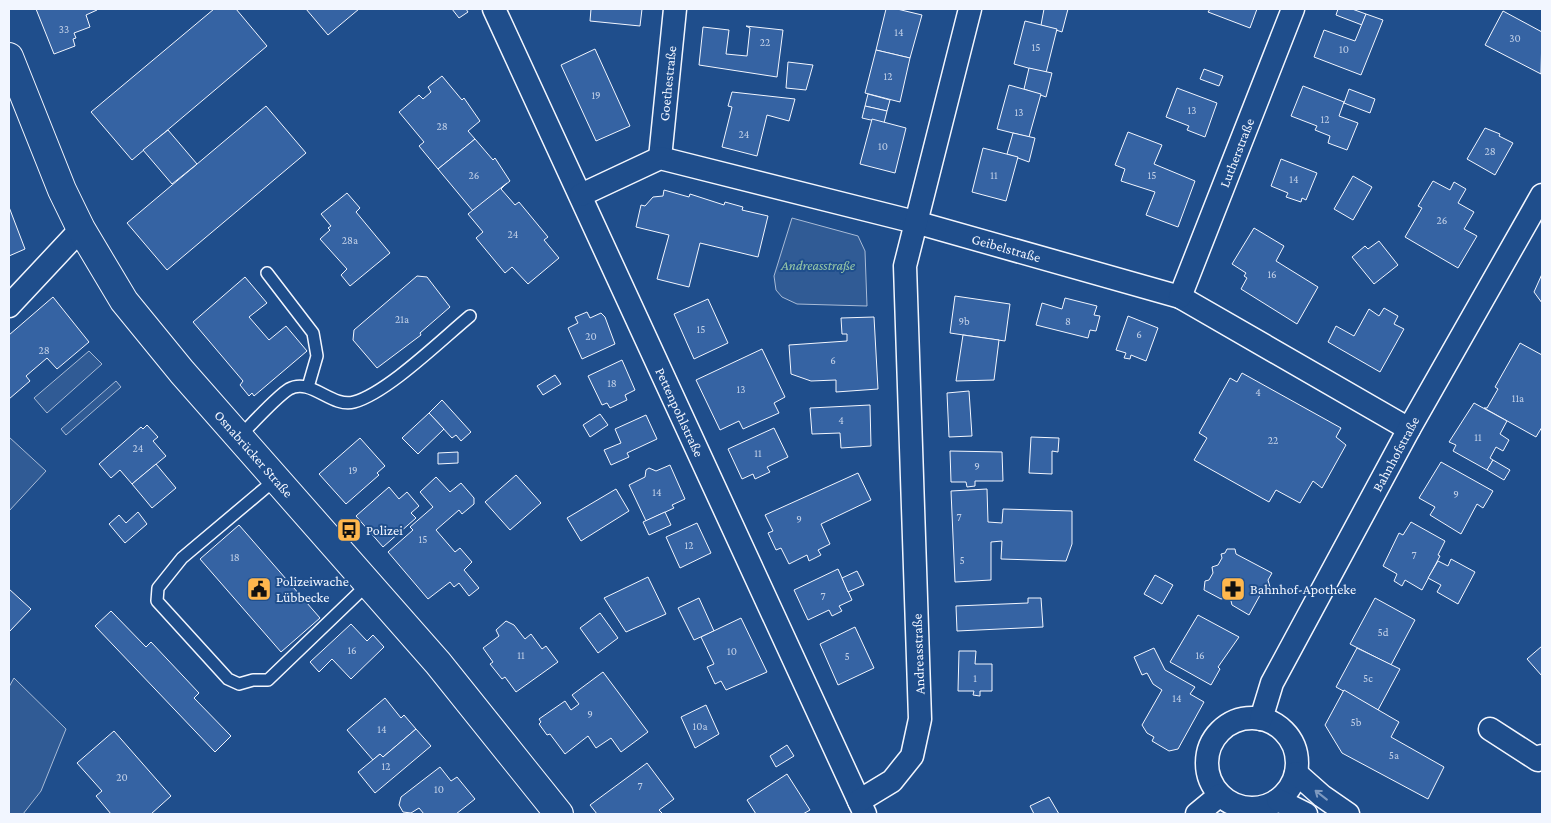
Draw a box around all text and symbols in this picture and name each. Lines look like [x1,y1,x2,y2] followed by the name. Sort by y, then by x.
[59,23,69,35] house number: 33
[894,26,904,38] house number: 14
[1509,32,1521,44] house number: 30
[760,36,770,48] house number: 22
[1032,41,1040,53] house number: 15
[1339,43,1349,55] house number: 10
[656,45,679,122] street label: Goethestraße
[884,70,892,82] house number: 12
[591,89,601,101] house number: 19
[1188,104,1196,116] house number: 13
[1015,106,1023,118] house number: 13
[1321,113,1329,125] house number: 12
[1216,116,1257,190] street label: Lutherstraße
[436,120,448,132] house number: 28
[739,128,750,140] house number: 24
[878,140,888,152] house number: 10
[1484,145,1496,157] house number: 28
[469,169,479,181] house number: 26
[990,169,998,181] house number: 11
[1148,169,1156,181] house number: 15
[1289,173,1299,185] house number: 14
[1437,214,1447,226] house number: 26
[508,228,519,240] house number: 24
[970,230,1043,265] street label: Geibelstraße
[342,234,358,246] house number: 28a
[780,257,856,273] park label: Andreasstraße
[1267,268,1277,280] house number: 16
[395,313,409,325] house number: 21a
[958,315,970,327] house number: 9b
[1065,315,1071,327] house number: 8
[697,323,705,335] house number: 15
[1136,328,1142,340] house number: 6
[585,330,597,342] house number: 20
[38,344,50,356] house number: 28
[830,354,836,366] house number: 6
[652,365,707,459] street label: Pettenpohlstraße
[607,377,617,389] house number: 18
[737,383,745,395] house number: 13
[1255,386,1261,398] house number: 4
[1512,392,1524,404] house number: 11a
[211,407,297,501] street label: Osnabrücker Straße
[1369,413,1423,494] street label: Bahnhofstraße
[838,414,844,426] house number: 4
[1474,431,1482,443] house number: 11
[1268,434,1278,446] house number: 22
[133,442,144,454] house number: 24
[754,447,762,459] house number: 11
[974,460,980,472] house number: 9
[348,464,358,476] house number: 19
[652,486,662,498] house number: 14
[1453,488,1459,500] house number: 9
[956,511,962,523] house number: 7
[796,513,802,525] house number: 9
[336,517,362,543] bus stop icon: Polizei
[366,522,403,538] place label: Polizei
[419,533,427,545] house number: 15
[685,539,693,551] house number: 12
[1411,549,1417,561] house number: 7
[230,551,240,563] house number: 18
[959,554,965,566] house number: 5
[276,573,349,605] place label: Polizeiwache Lübbecke
[246,576,272,602] public building icon: Polizeiwache Lübbecke
[1220,576,1246,602] pharmacy icon: Bahnhof-Apotheke
[1250,581,1356,597] place label: Bahnhof-Apotheke
[820,590,826,602] house number: 7
[909,613,927,695] street label: Andreasstraße
[1378,626,1389,638] house number: 5d
[347,644,357,656] house number: 16
[727,645,737,657] house number: 10
[517,649,525,661] house number: 11
[1195,649,1205,661] house number: 16
[844,650,850,662] house number: 5
[973,672,977,684] house number: 1
[1363,672,1373,684] house number: 5c
[1172,692,1182,704] house number: 14
[587,708,593,720] house number: 9
[1351,716,1362,728] house number: 5b
[693,720,707,732] house number: 10a
[377,723,387,735] house number: 14
[1389,749,1399,761] house number: 5a
[382,760,390,772] house number: 12
[116,771,128,783] house number: 20
[637,780,643,792] house number: 7
[434,783,444,795] house number: 10
[1315,789,1328,800] one-way arrow

